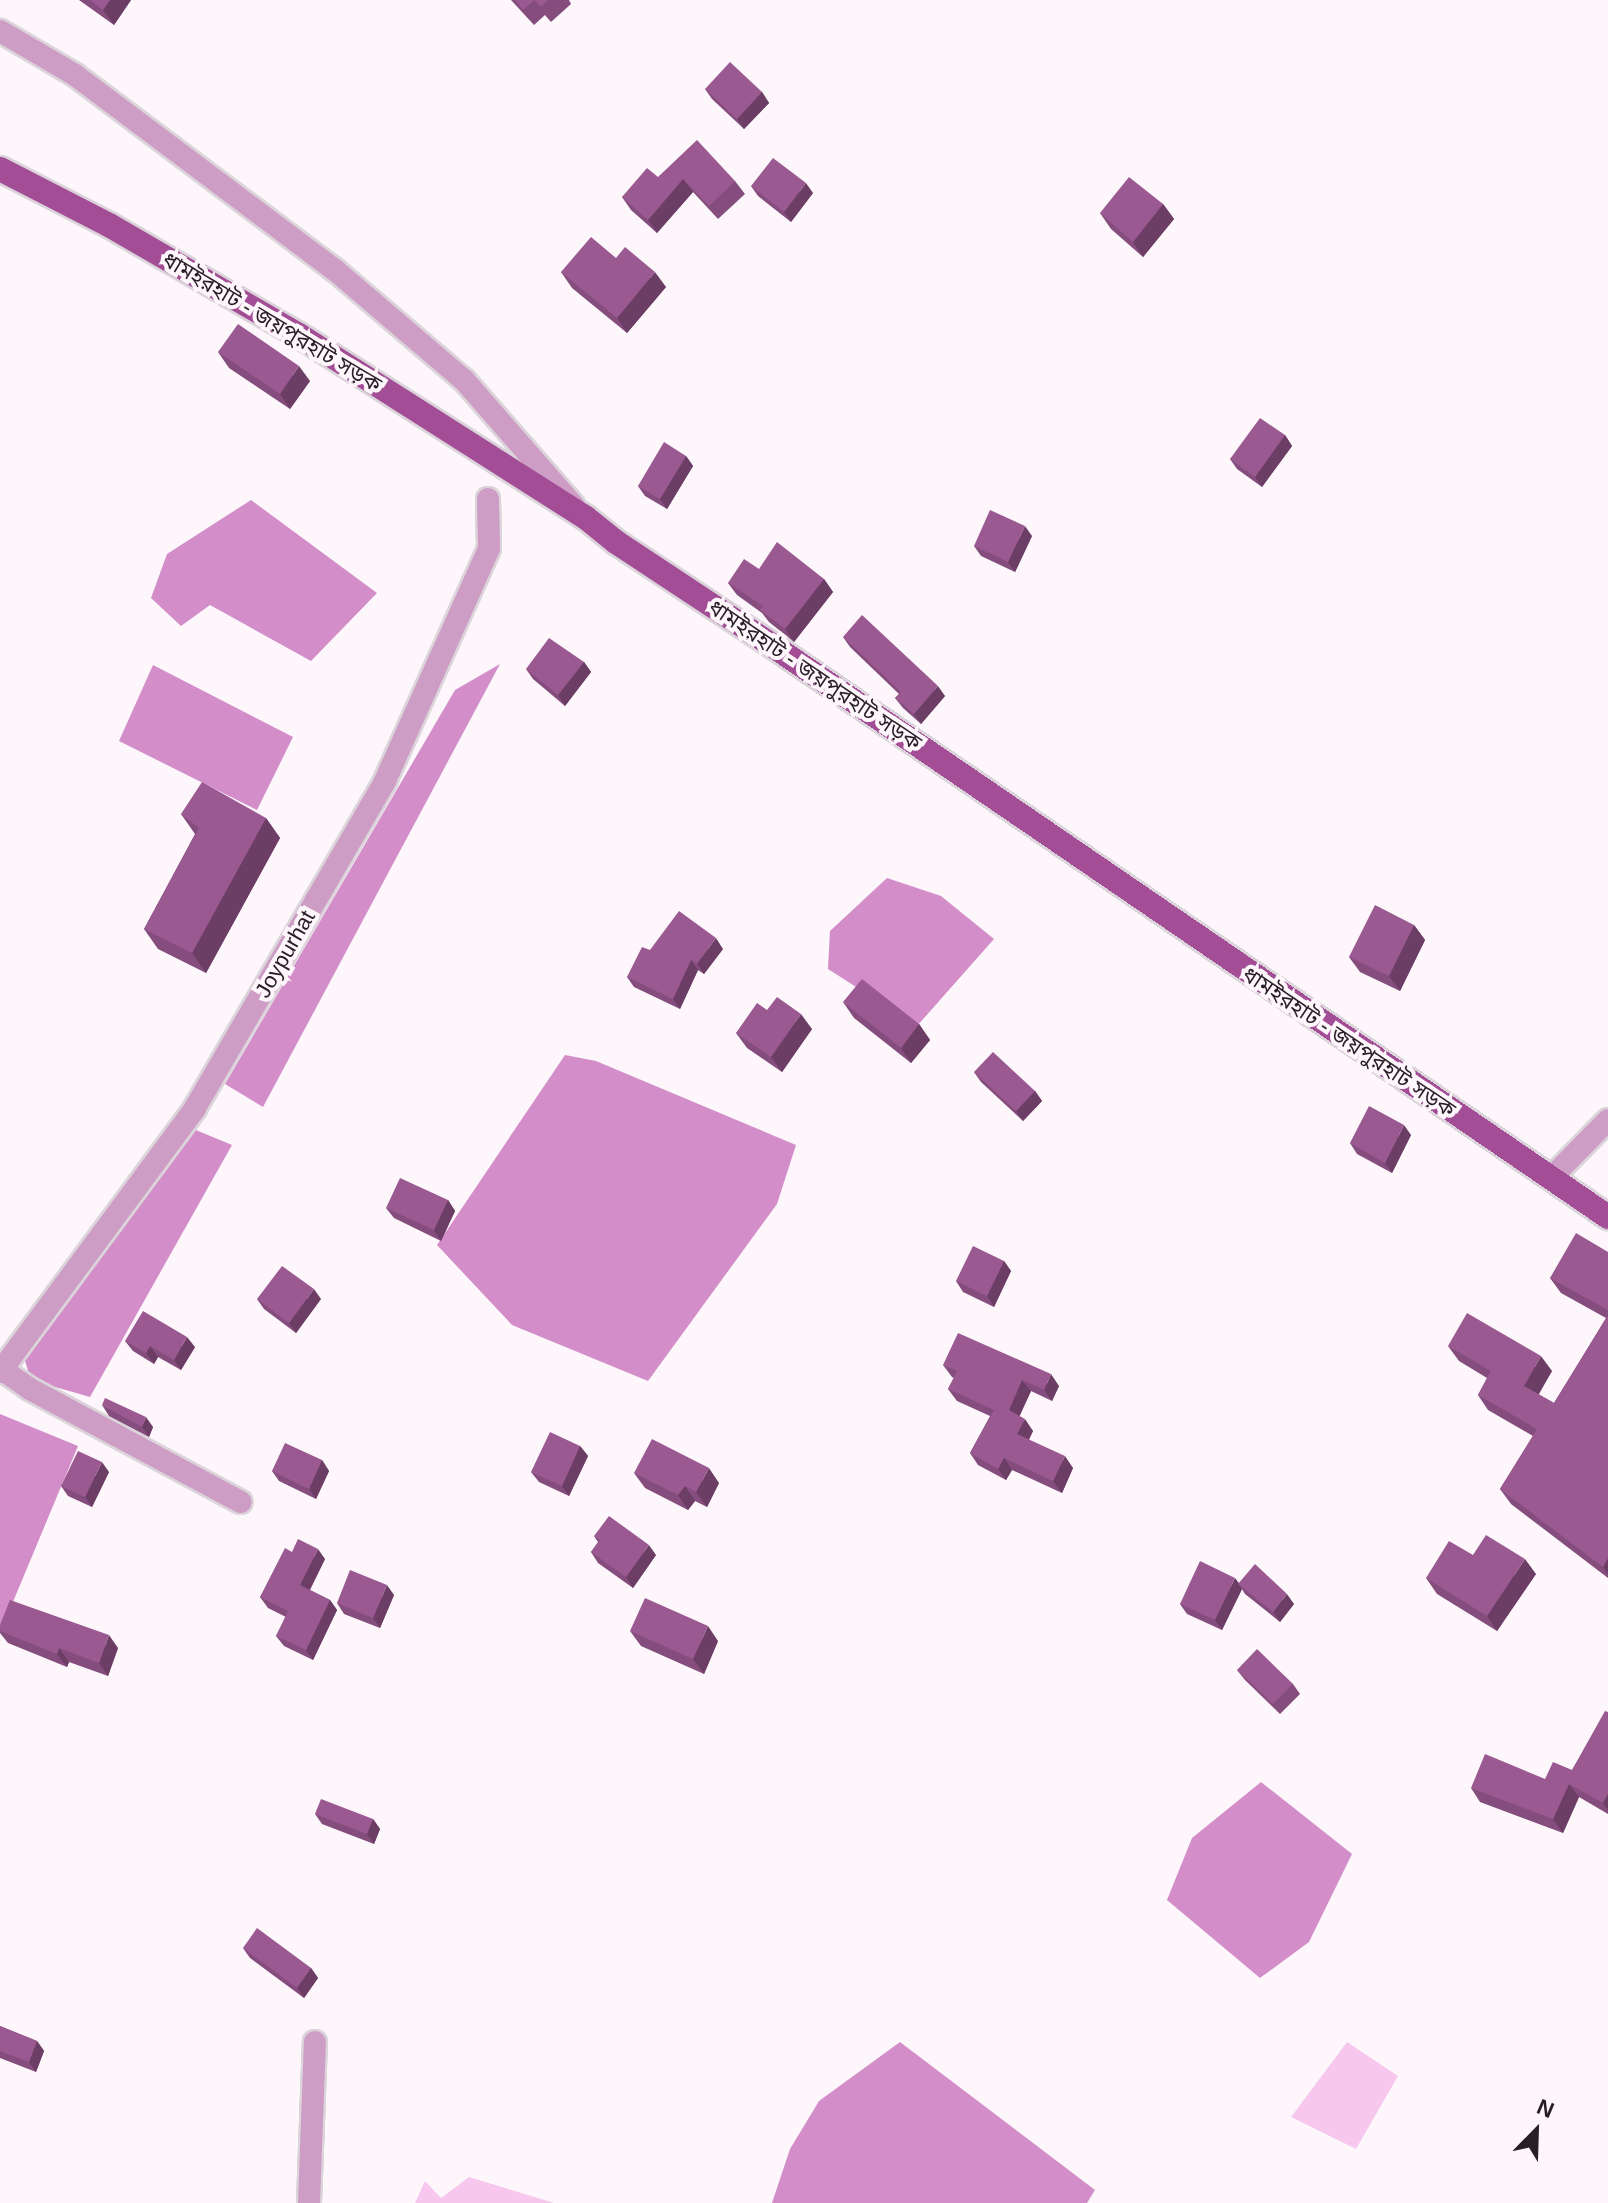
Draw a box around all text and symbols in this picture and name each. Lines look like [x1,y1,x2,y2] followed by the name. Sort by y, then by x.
[158,246,386,398] street label: ধামইরহাট - জয়পুরহাট সড়ক
[704,594,926,756] street label: ধামইরহাট - জয়পুরহাট সড়ক
[249,906,321,1002] street label: Joypurhat
[1238,961,1460,1123] street label: ধামইরহাট - জয়পুরহাট সড়ক
[1496,2091,1576,2171] north arrow
[1533,2094,1558,2123] text: N

